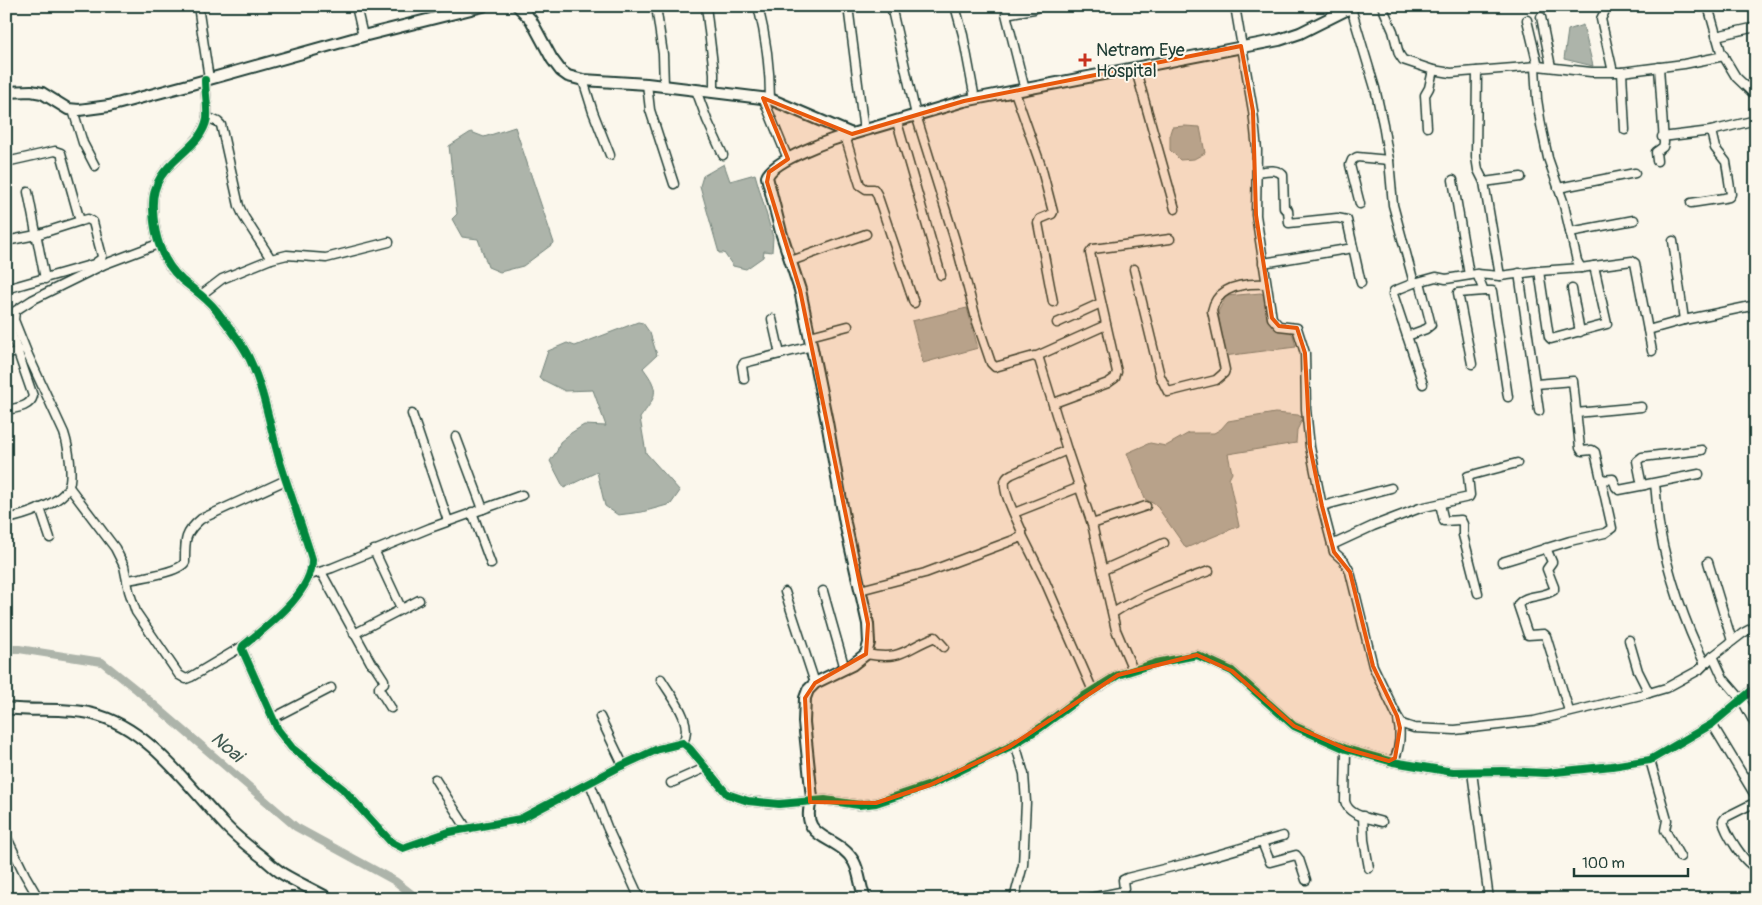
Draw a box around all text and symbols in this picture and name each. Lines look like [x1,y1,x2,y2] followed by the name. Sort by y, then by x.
[1096,39,1185,83] place label: Netram Eye Hospital
[1078,53,1092,67] marker: Netram Eye Hospital
[206,726,250,769] water label: Noai
[1574,845,1688,877] scale bar
[1582,854,1625,873] text: 100 m

